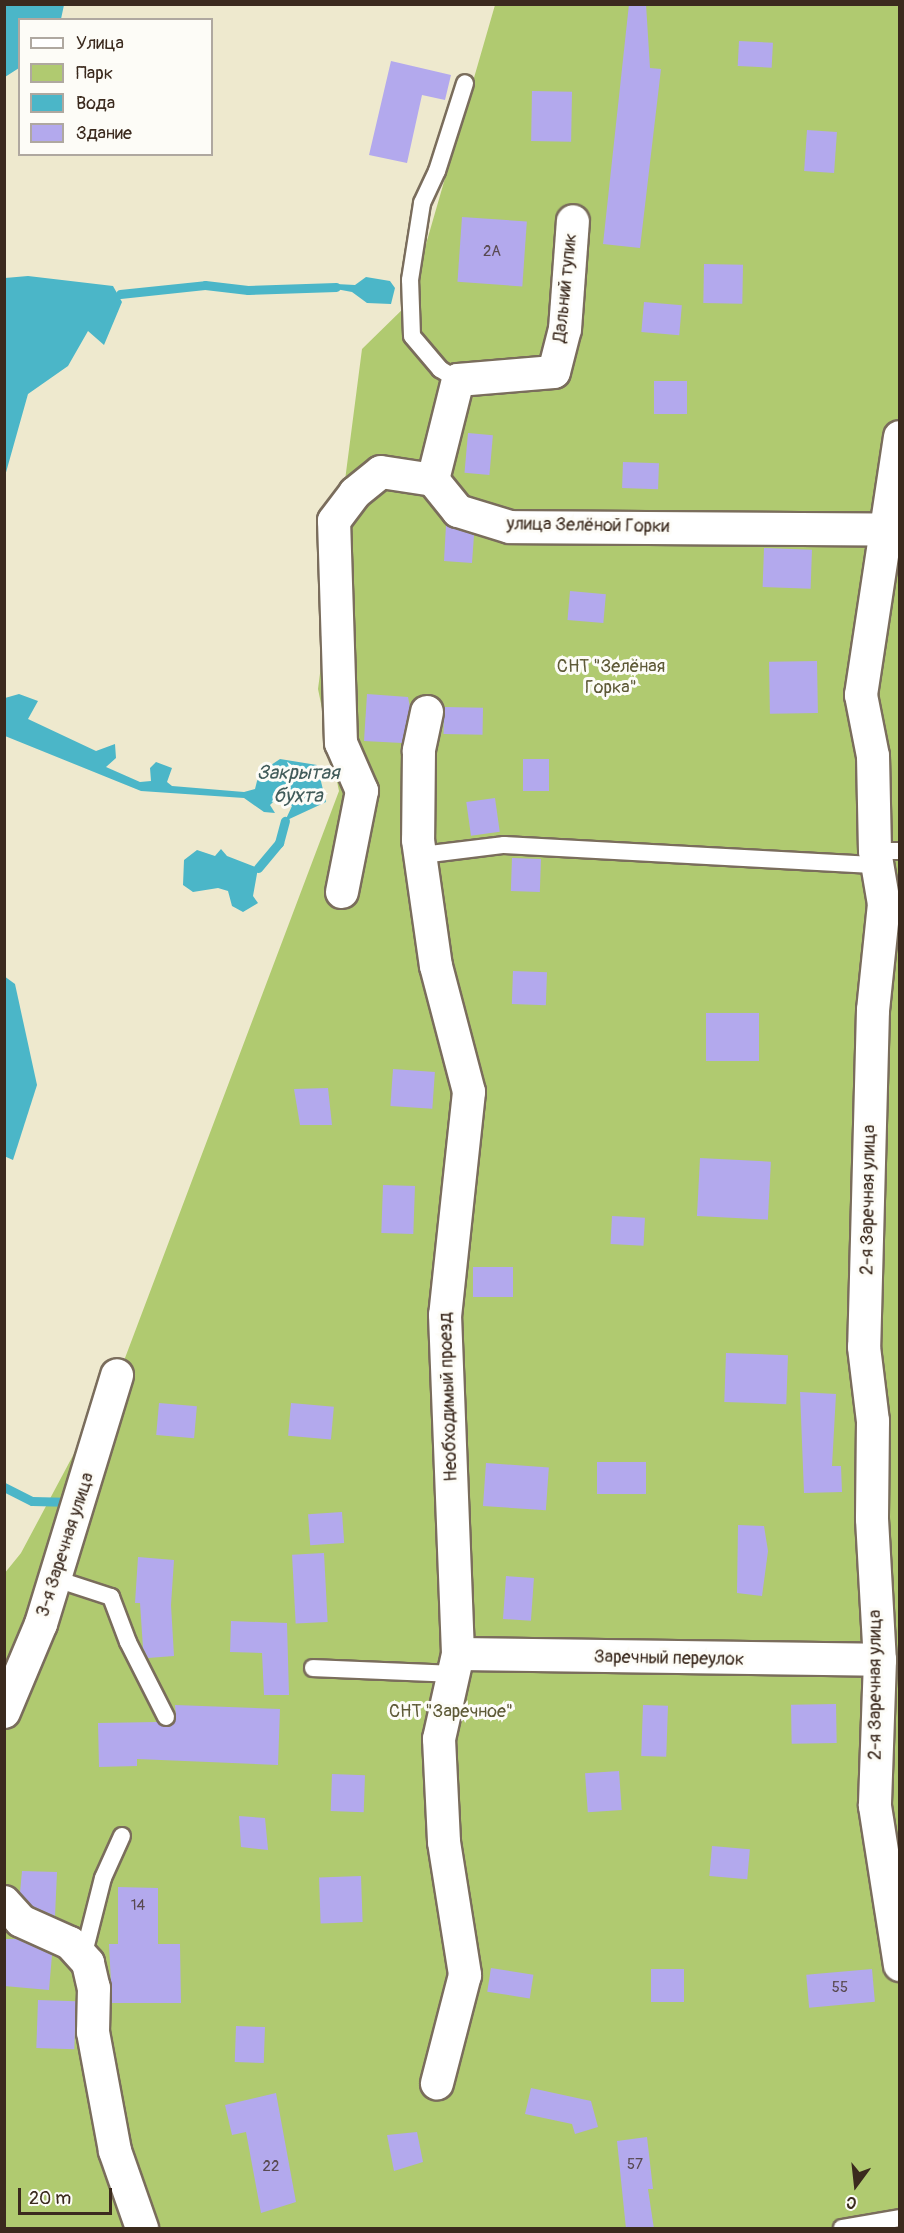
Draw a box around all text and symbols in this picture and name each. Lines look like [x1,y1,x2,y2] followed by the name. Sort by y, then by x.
[18,18,213,156] legend
[76,32,124,55] text: Улица
[76,62,113,85] text: Парк
[76,92,115,115] text: Вода
[76,122,132,145] text: Здание
[550,232,582,344] street label: Дальний тупик
[483,243,501,261] house number: 2А
[506,514,670,538] street label: улица Зелёной Горки
[557,657,665,700] park label: СНТ "Зелёная Горка"
[257,761,339,808] water label: Закрытая бухта
[857,1125,881,1275] street label: 2-я Заречная улица
[435,1312,463,1482] street label: Необходимый проезд
[33,1470,99,1620] street label: 3-я Заречная улица
[865,1610,887,1760] street label: 2-я Заречная улица
[594,1647,744,1671] street label: Заречный переулок
[389,1701,513,1723] park label: СНТ "Заречное"
[131,1897,145,1915] house number: 14
[832,1979,848,1997] house number: 55
[826,2155,886,2215] north arrow
[627,2156,643,2174] house number: 57
[263,2158,279,2176] house number: 22
[21,2176,116,2214] scale bar
[29,2187,71,2210] text: 20 m
[844,2191,859,2213] text: С

